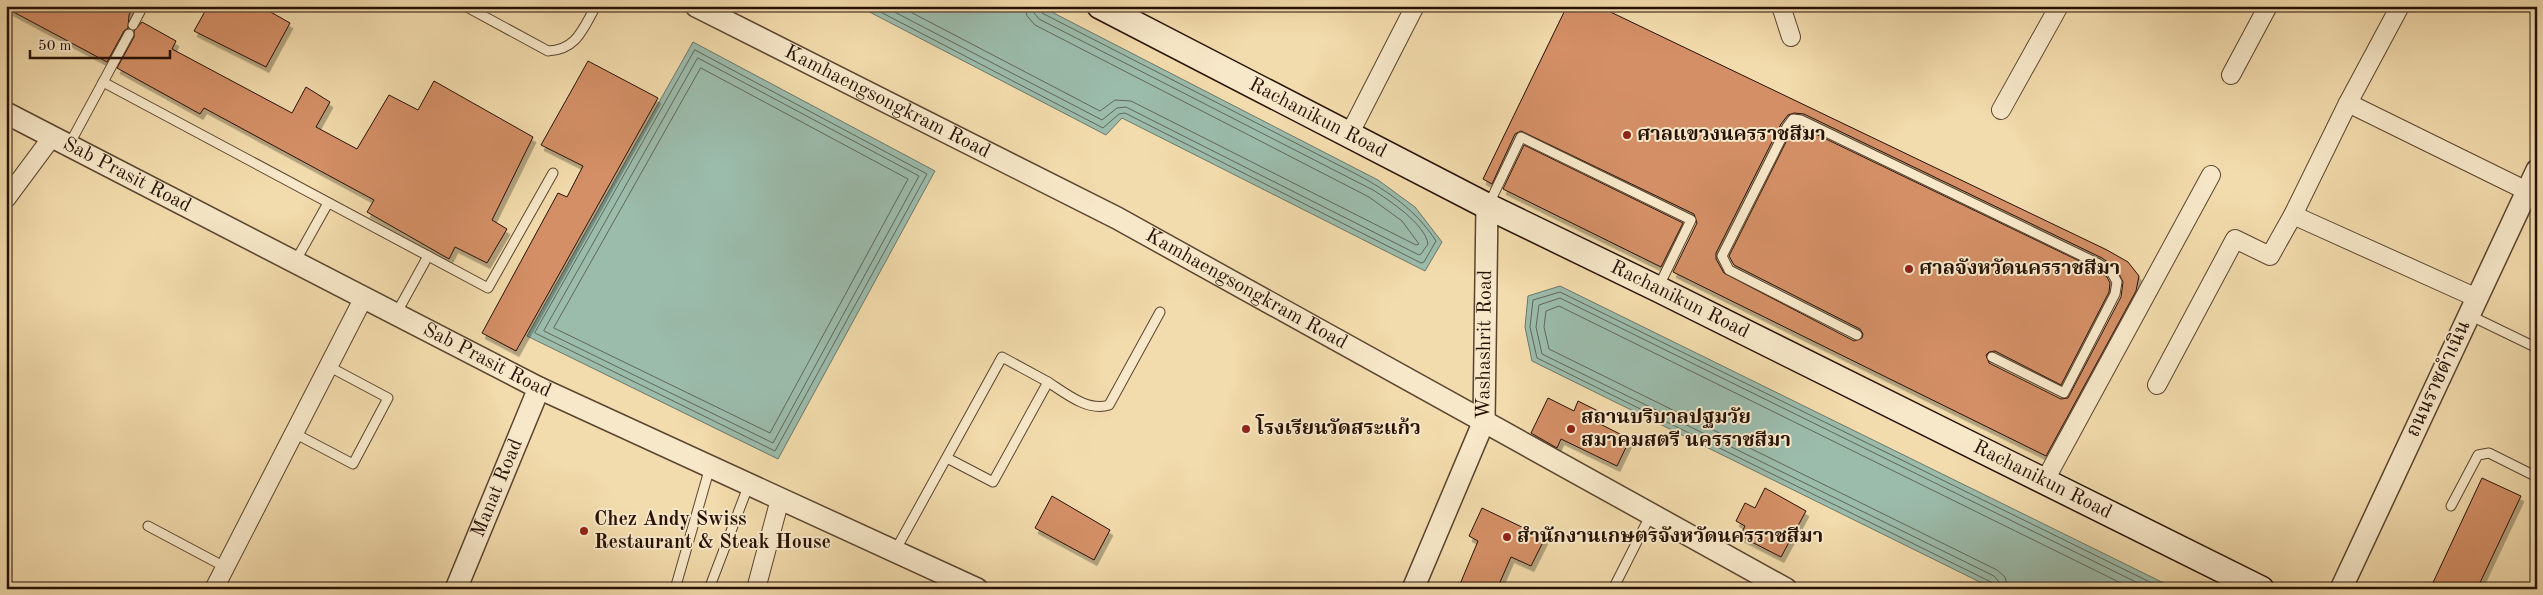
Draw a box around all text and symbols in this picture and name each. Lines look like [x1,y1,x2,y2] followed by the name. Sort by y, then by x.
[30,28,170,60] scale bar
[38,39,72,54] text: 50 m
[781,42,993,162] street label: Kamhaengsongkram Road
[1246,75,1390,162] street label: Rachanikun Road
[1637,124,1826,145] place label: ศาลแขวงนครราชสีมา
[1621,129,1633,141] marker: ศาลแขวงนครราชสีมา
[60,134,194,217] street label: Sab Prasit Road
[1142,226,1350,353] street label: Kamhaengsongkram Road
[1607,257,1752,343] street label: Rachanikun Road
[1919,258,2120,279] place label: ศาลจังหวัดนครราชสีมา
[1903,263,1915,275] marker: ศาลจังหวัดนครราชสีมา
[1474,270,1496,419] street label: Washashrit Road
[2402,317,2475,440] street label: ถนนราชดำเนิน
[419,320,554,402] street label: Sab Prasit Road
[1581,407,1791,451] place label: สถานบริบาลปฐมวัย สมาคมสตรี นครราชสีมา
[1255,414,1421,439] place label: โรงเรียนวัดสระแก้ว
[1240,423,1252,435] marker: โรงเรียนวัดสระแก้ว
[1565,423,1577,435] marker: สถานบริบาลปฐมวัย สมาคมสตรี นครราชสีมา
[468,436,527,540] street label: Manat Road
[1970,437,2115,523] street label: Rachanikun Road
[594,510,831,553] place label: Chez Andy Swiss Restaurant & Steak House
[578,525,590,537] marker: Chez Andy Swiss Restaurant & Steak House
[1517,526,1823,547] place label: สำนักงานเกษตรจังหวัดนครราชสีมา
[1501,531,1513,543] marker: สำนักงานเกษตรจังหวัดนครราชสีมา

